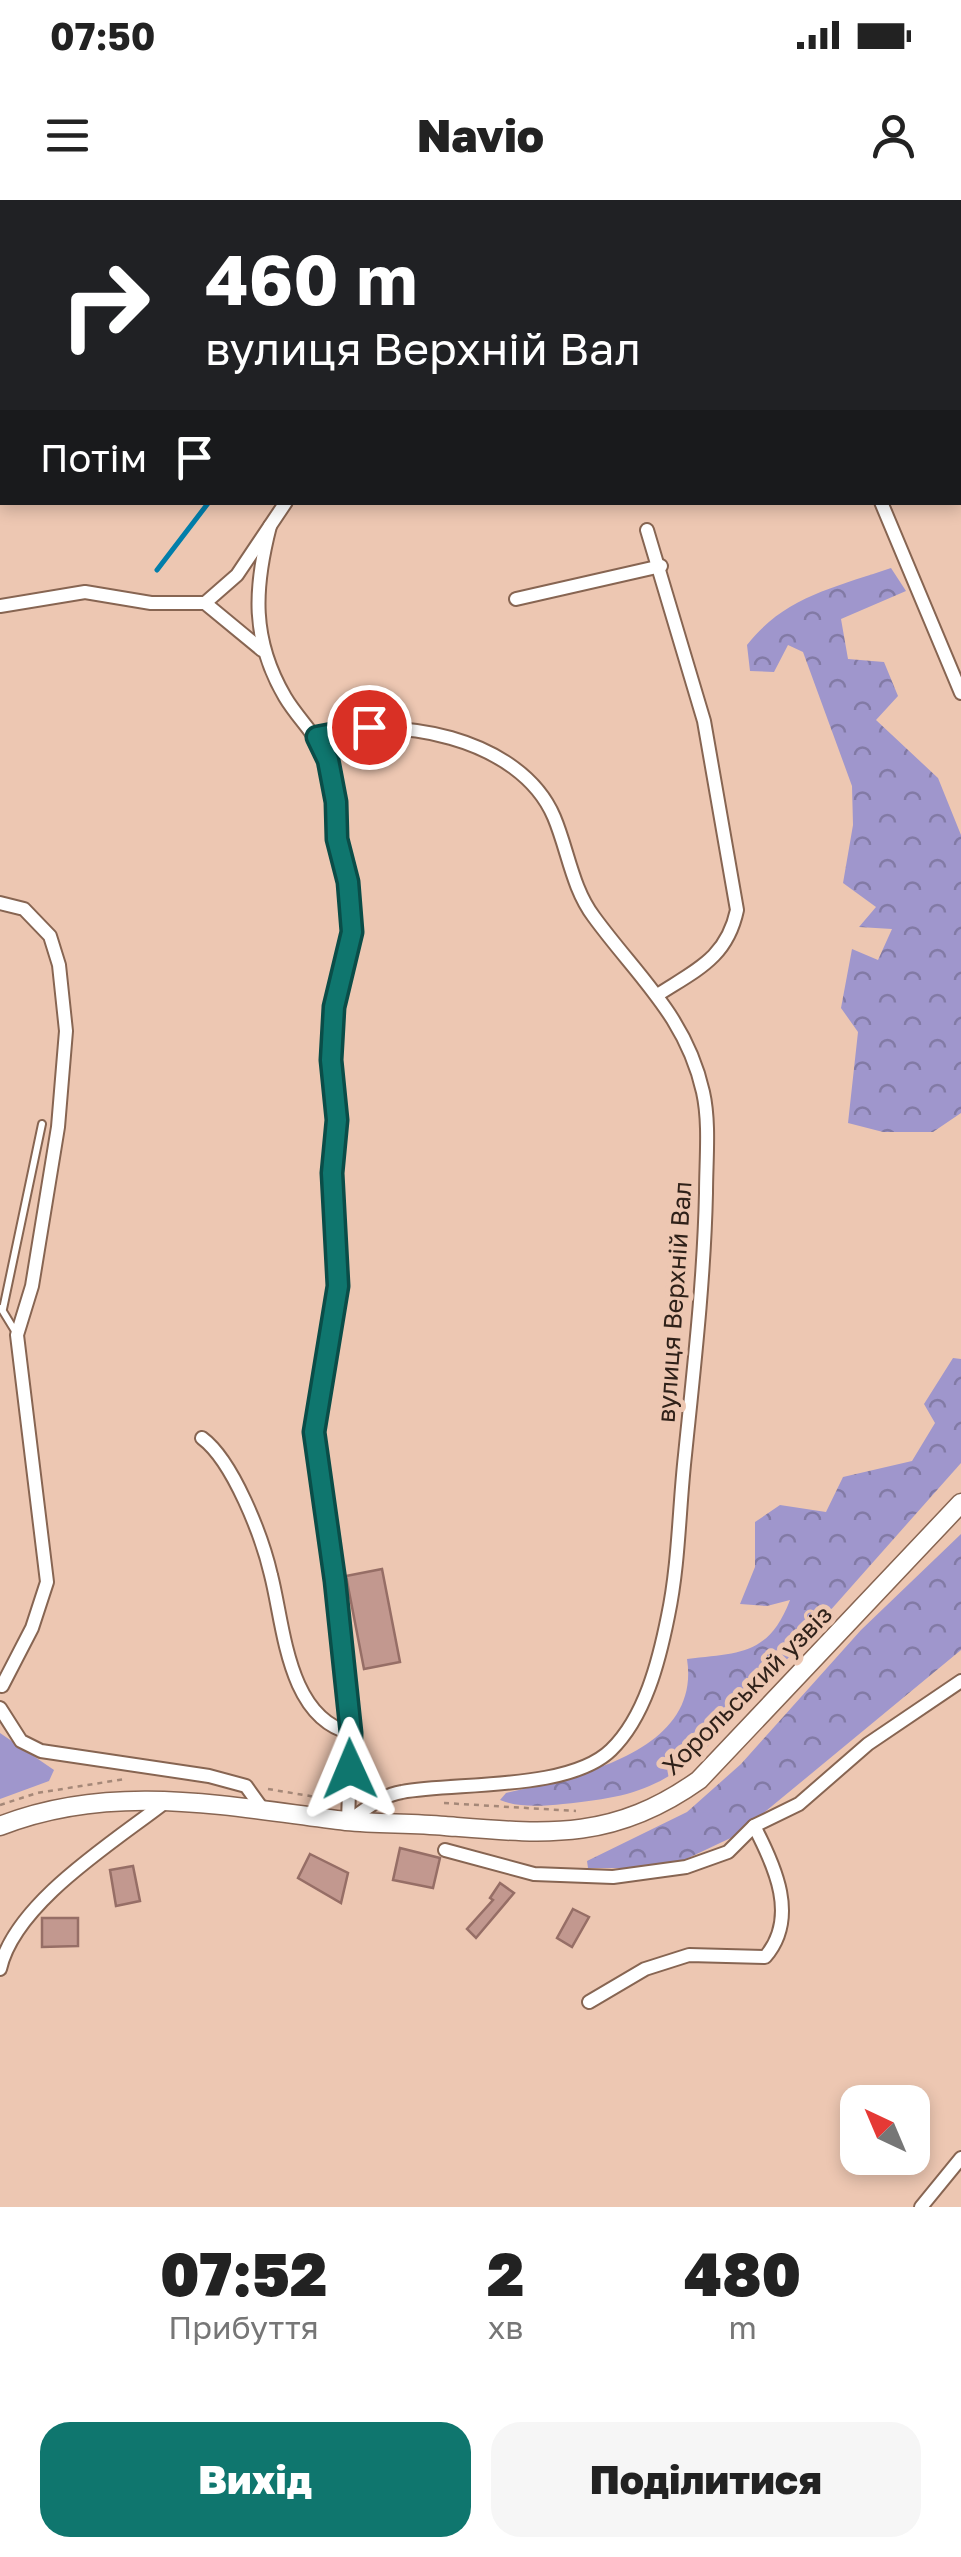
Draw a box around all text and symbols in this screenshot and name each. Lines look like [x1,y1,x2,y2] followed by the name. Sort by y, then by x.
[50,13,155,58] text: 07:50
[40,108,95,163] icon: menu
[417,108,544,162] text: Navio
[866,108,921,163] icon: person
[205,236,417,320] text: 460 m
[40,240,170,370] icon: right
[205,321,641,375] text: вулиця Верхній Вал
[167,430,222,485] icon: arrive
[40,435,147,480] text: Потім
[327,685,412,770] pin
[342,700,397,755] icon: arrive
[650,1180,697,1424] street label: вулиця Верхній Вал
[655,1598,838,1781] street label: Хорольський узвіз
[298,1717,402,1821] position arrow
[840,2085,930,2175] north arrow
[840,2085,930,2175] map controls
[160,2237,327,2309] text: 07:52
[487,2237,524,2309] text: 2
[684,2237,801,2309] text: 480
[168,2308,319,2346] text: Прибуття
[488,2308,523,2346] text: хв
[728,2308,757,2346] text: m
[40,2422,471,2537] button: Вихід
[491,2422,921,2537] button: Поділитися

